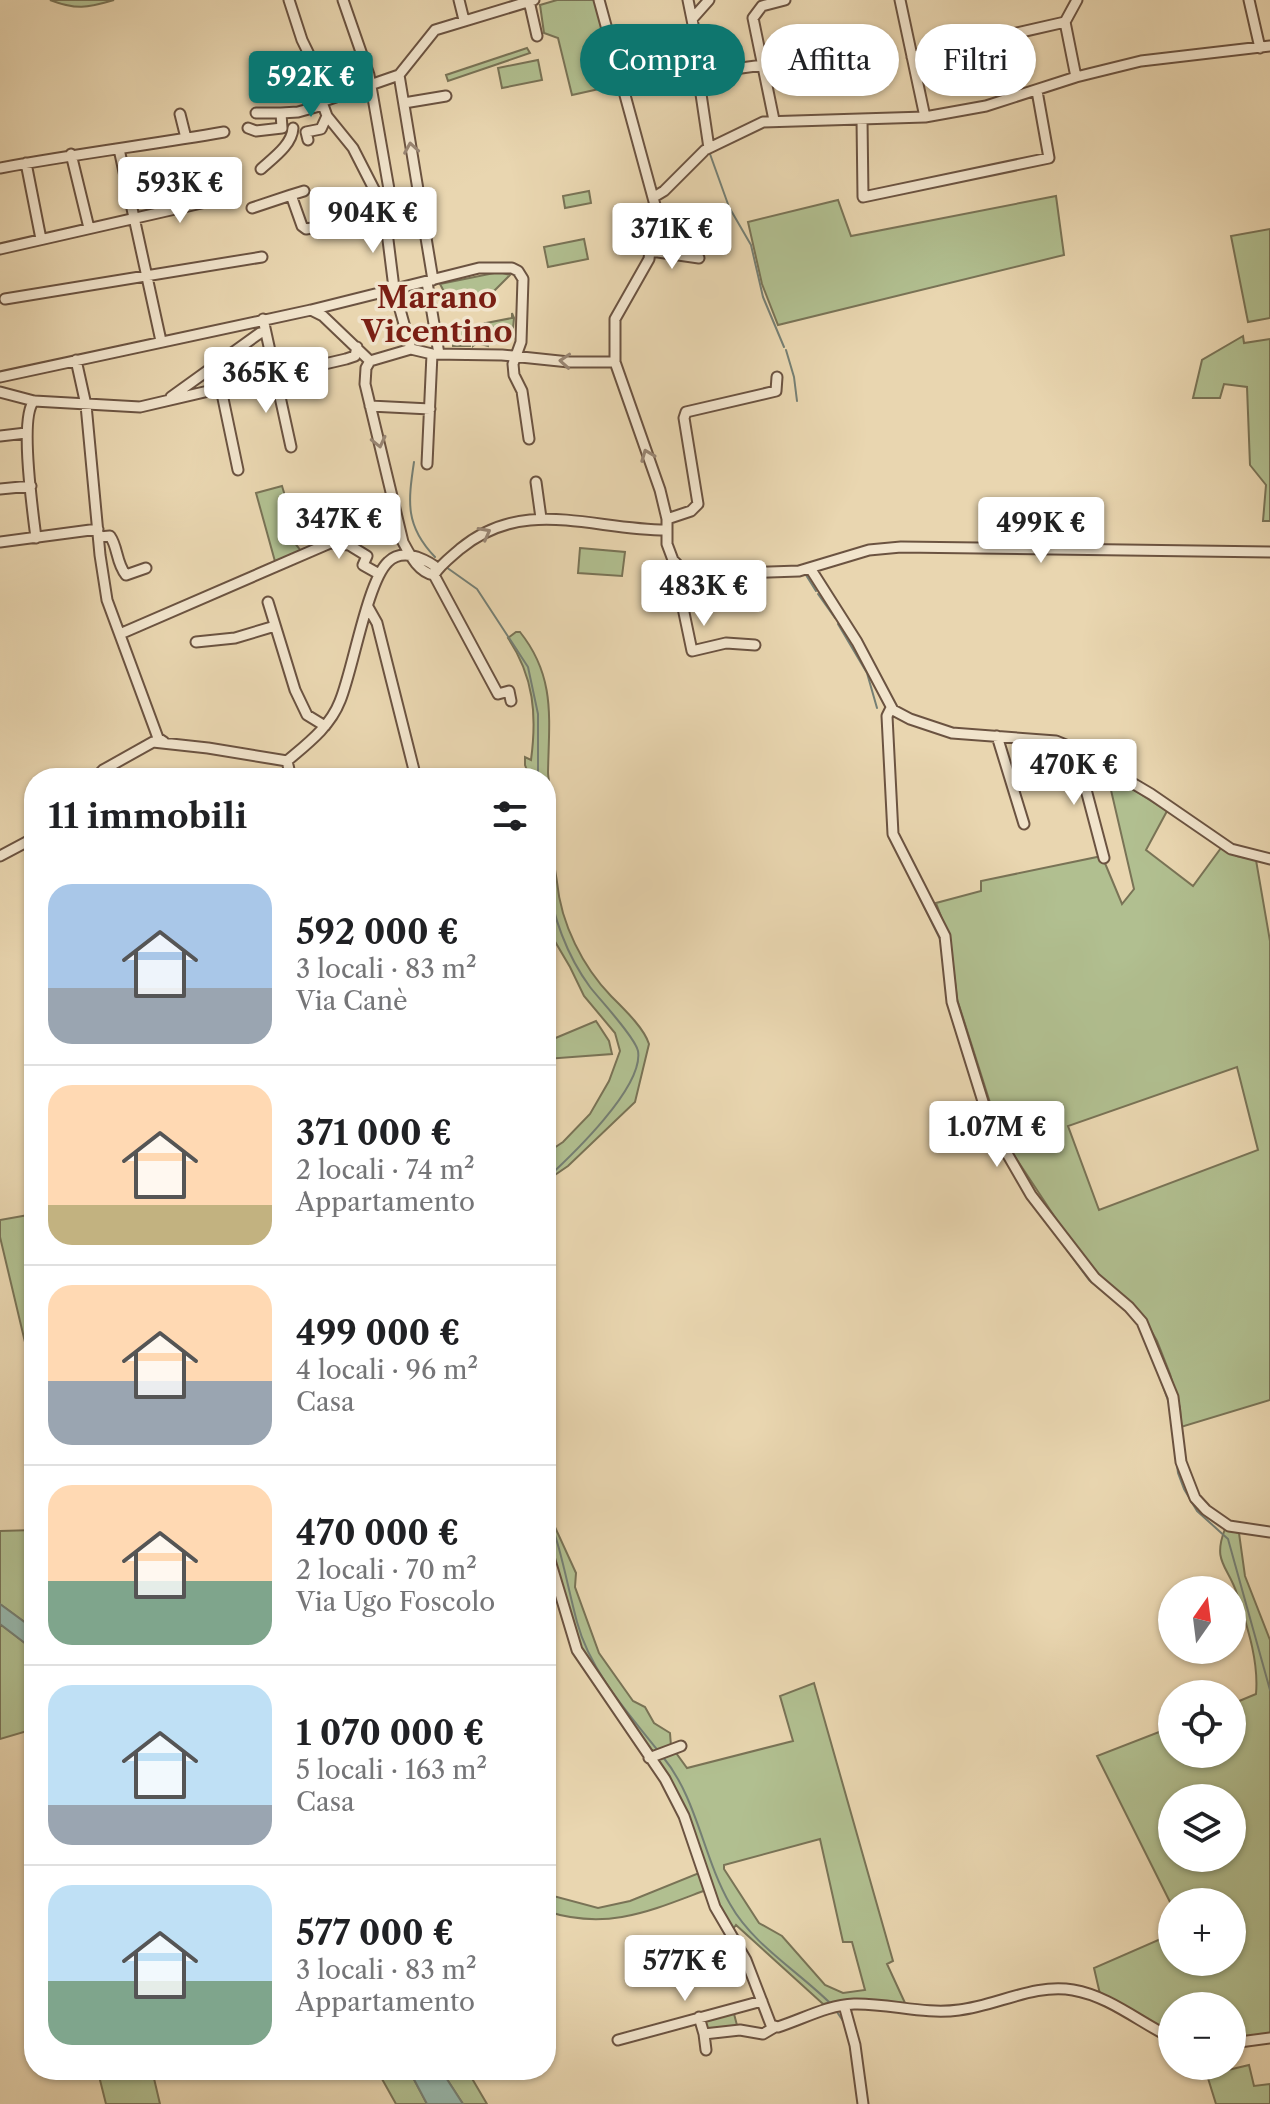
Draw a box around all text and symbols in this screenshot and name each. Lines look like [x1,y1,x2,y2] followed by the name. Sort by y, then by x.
[580,24,745,96] chip: Compra
[761,24,899,96] chip: Affitta
[915,24,1036,96] chip: Filtri
[246,51,376,119] pin: 592K €
[267,61,355,93] text: 592K €
[403,141,420,155] one-way arrow
[115,157,245,225] pin: 593K €
[136,167,224,199] text: 593K €
[308,187,438,255] pin: 904K €
[328,197,418,229] text: 904K €
[607,203,737,271] pin: 371K €
[630,213,714,245] text: 371K €
[361,279,512,350] district label: Marano Vicentino
[201,347,331,415] pin: 365K €
[558,353,571,370] one-way arrow
[222,357,310,389] text: 365K €
[369,434,386,448] one-way arrow
[640,449,657,463] one-way arrow
[274,493,404,561] pin: 347K €
[976,497,1106,565] pin: 499K €
[296,503,382,535] text: 347K €
[996,507,1086,539] text: 499K €
[476,527,491,543] one-way arrow
[639,560,769,628] pin: 483K €
[659,570,749,602] text: 483K €
[1009,739,1139,807] pin: 470K €
[1030,749,1118,781] text: 470K €
[488,794,532,838] icon: filters
[48,795,247,837] text: 11 immobili
[296,911,459,953] text: 592 000 €
[112,916,208,1012] icon: home
[296,953,477,985] text: 3 locali · 83 m²
[296,985,408,1017] text: Via Canè
[923,1101,1071,1169] pin: 1.07M €
[947,1111,1047,1143] text: 1.07M €
[296,1112,452,1154] text: 371 000 €
[112,1117,208,1213] icon: home
[296,1154,475,1186] text: 2 locali · 74 m²
[296,1186,475,1218] text: Appartamento
[296,1312,460,1354] text: 499 000 €
[112,1317,208,1413] icon: home
[296,1354,478,1386] text: 4 locali · 96 m²
[296,1386,355,1418] text: Casa
[296,1512,459,1554] text: 470 000 €
[112,1517,208,1613] icon: home
[296,1554,477,1586] text: 2 locali · 70 m²
[1158,1576,1246,1664] north arrow
[1158,1576,1246,2080] map controls
[296,1586,495,1618] text: Via Ugo Foscolo
[1158,1680,1246,1768] button: locate
[296,1712,485,1754] text: 1 070 000 €
[112,1717,208,1813] icon: home
[296,1754,487,1786] text: 5 locali · 163 m²
[1158,1784,1246,1872] button: layers
[296,1786,355,1818] text: Casa
[1158,1888,1246,1976] button: +
[296,1912,454,1954] text: 577 000 €
[112,1917,208,2013] icon: home
[620,1935,750,2003] pin: 577K €
[643,1945,727,1977] text: 577K €
[296,1954,477,1986] text: 3 locali · 83 m²
[296,1986,475,2018] text: Appartamento
[1158,1992,1246,2080] button: −

